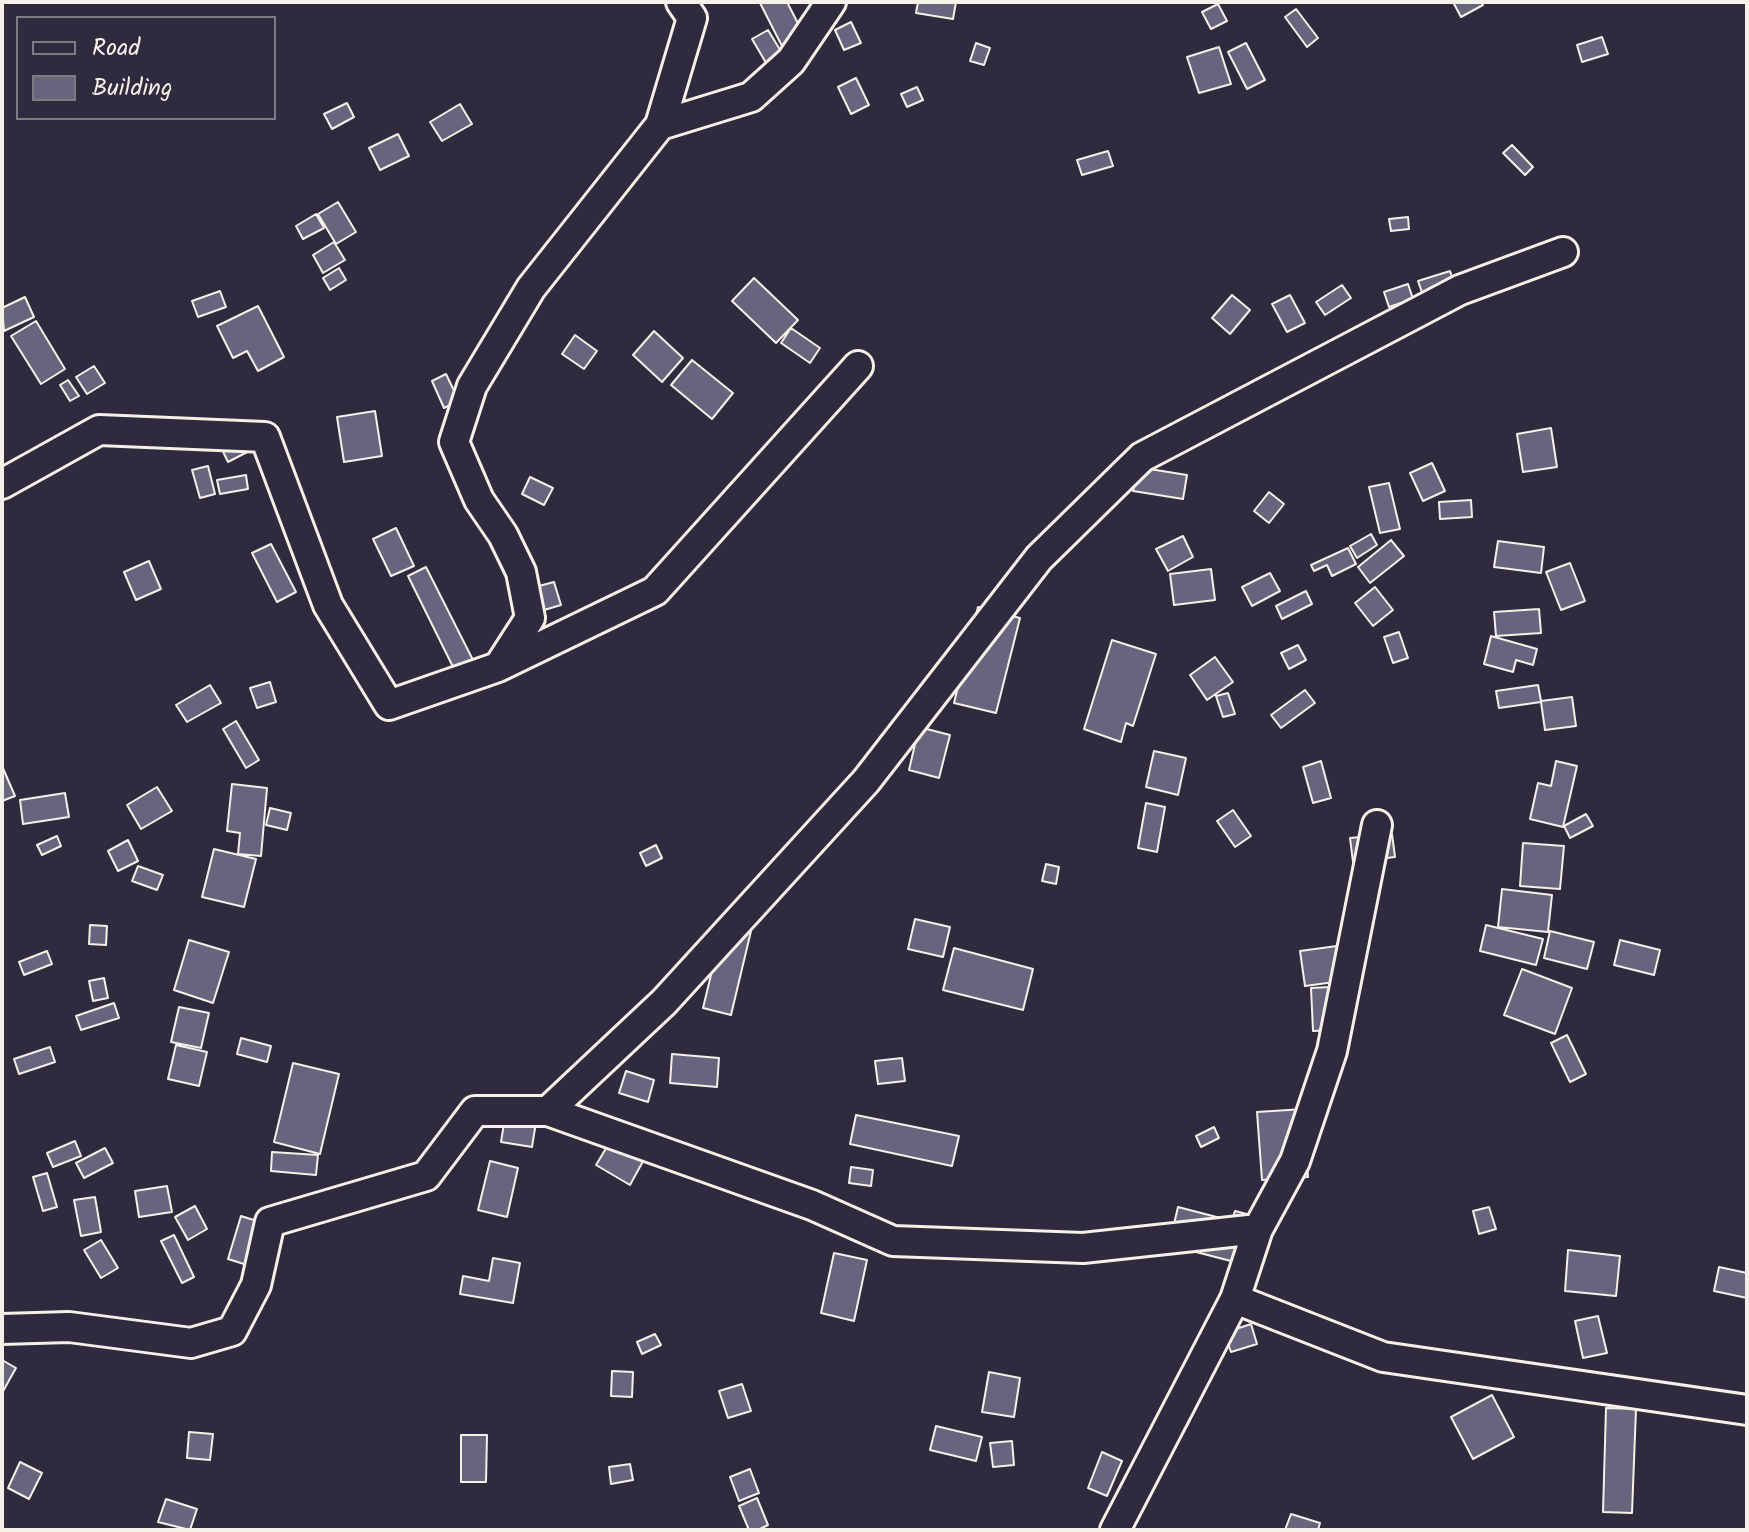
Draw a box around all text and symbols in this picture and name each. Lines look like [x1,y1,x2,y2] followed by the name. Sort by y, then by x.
[16,16,276,120] legend
[92,29,140,68] text: Road
[92,69,172,108] text: Building

